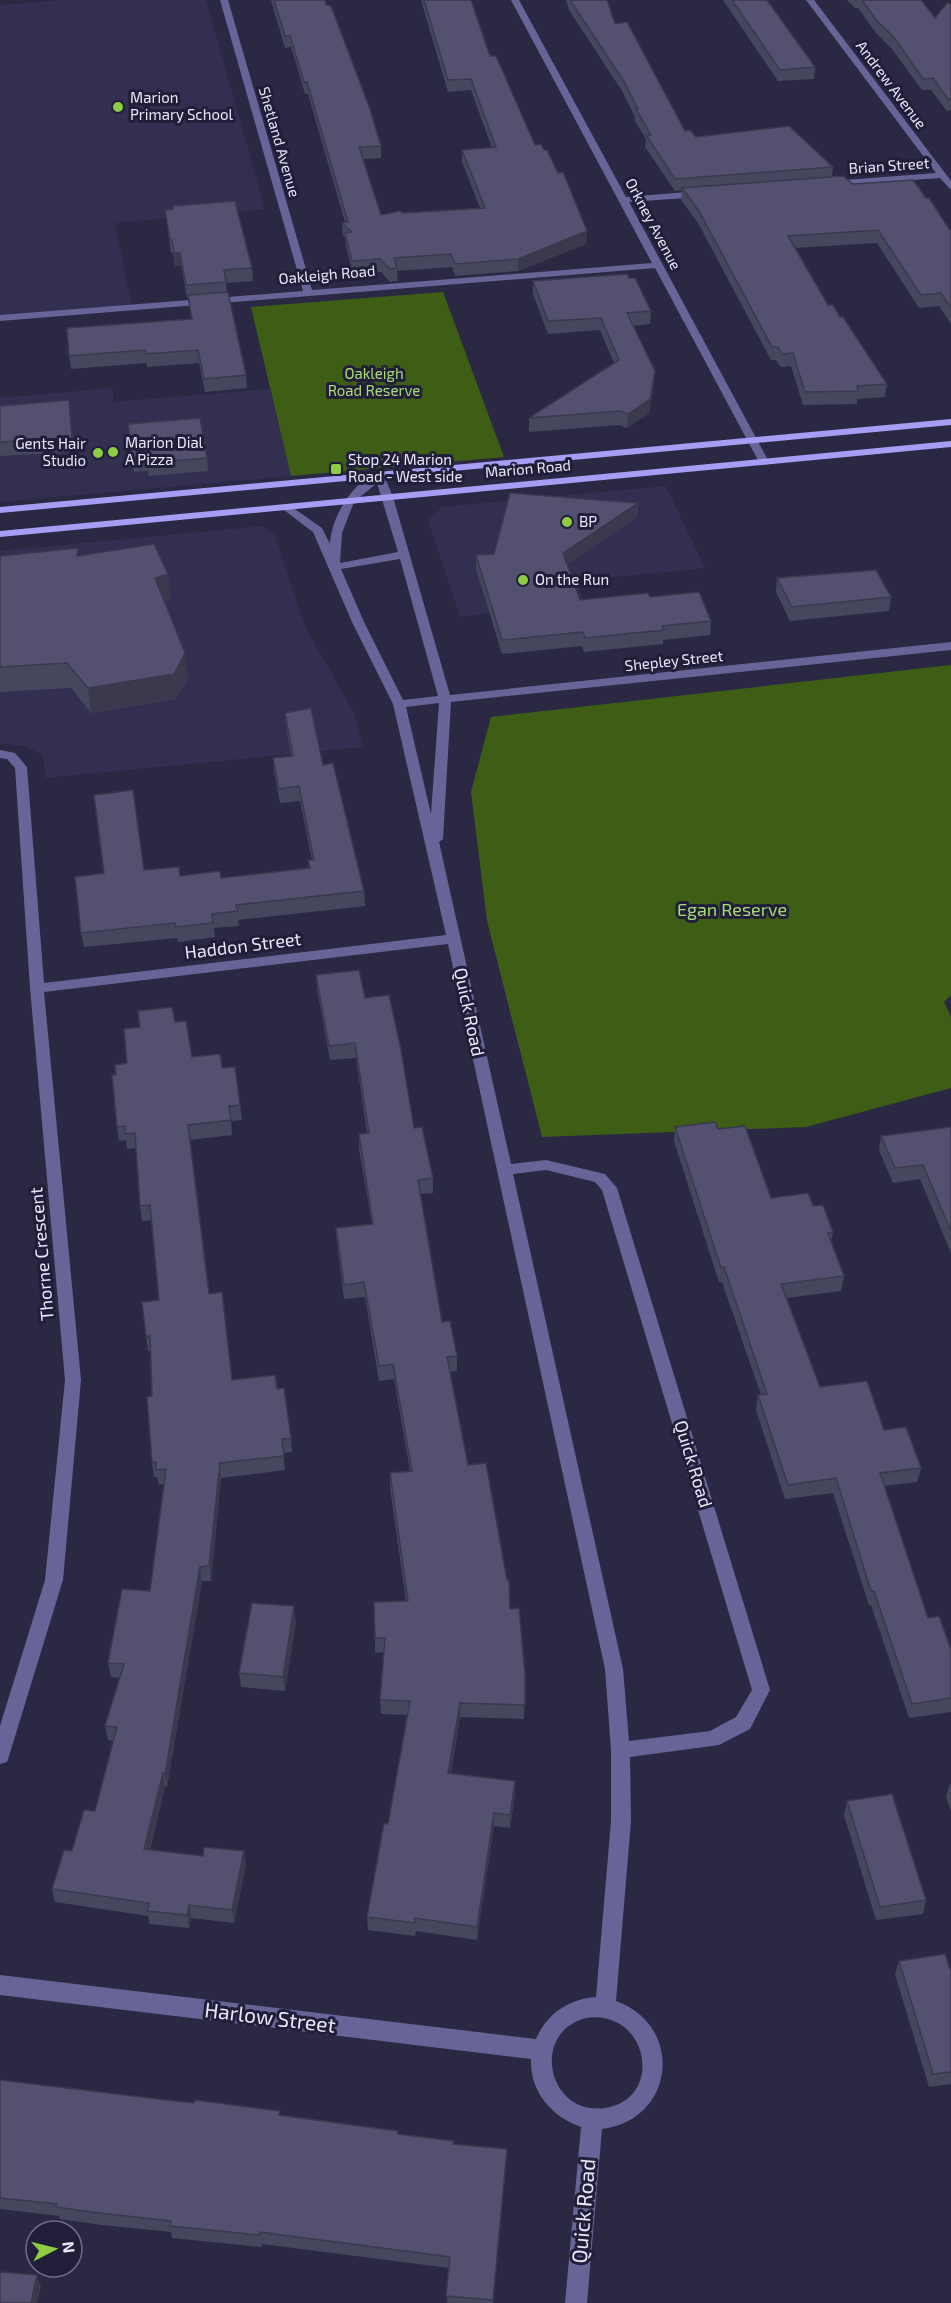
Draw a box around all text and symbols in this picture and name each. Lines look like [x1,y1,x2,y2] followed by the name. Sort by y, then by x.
[853,37,931,132] street label: Andrew Avenue
[256,84,304,199] street label: Shetland Avenue
[130,88,233,123] place label: Marion Primary School
[111,100,125,114] marker: Marion Primary School
[848,153,930,177] street label: Brian Street
[622,175,686,272] street label: Orkney Avenue
[278,261,376,287] street label: Oakleigh Road
[328,364,420,399] park label: Oakleigh Road Reserve
[125,433,204,468] place label: Marion Dial A Pizza
[15,434,86,469] place label: Gents Hair Studio
[106,445,120,459] marker: Marion Dial A Pizza
[91,446,105,460] marker: Gents Hair Studio
[348,450,462,485] place label: Stop 24 Marion Road - West side
[484,455,572,481] street label: Marion Road
[329,462,343,476] marker: Stop 24 Marion Road - West side
[579,512,597,530] place label: BP
[560,515,574,529] marker: BP
[535,570,609,588] place label: On the Run
[516,573,530,587] marker: On the Run
[624,646,724,674] street label: Shepley Street
[677,898,787,920] park label: Egan Reserve
[183,927,303,963] street label: Haddon Street
[450,965,490,1058] street label: Quick Road
[24,1186,58,1322] street label: Thorne Crescent
[670,1417,718,1510] street label: Quick Road
[203,1996,337,2037] street label: Harlow Street
[565,2157,601,2264] street label: Quick Road
[24,2219,84,2279] north arrow
[59,2240,80,2254] text: N

